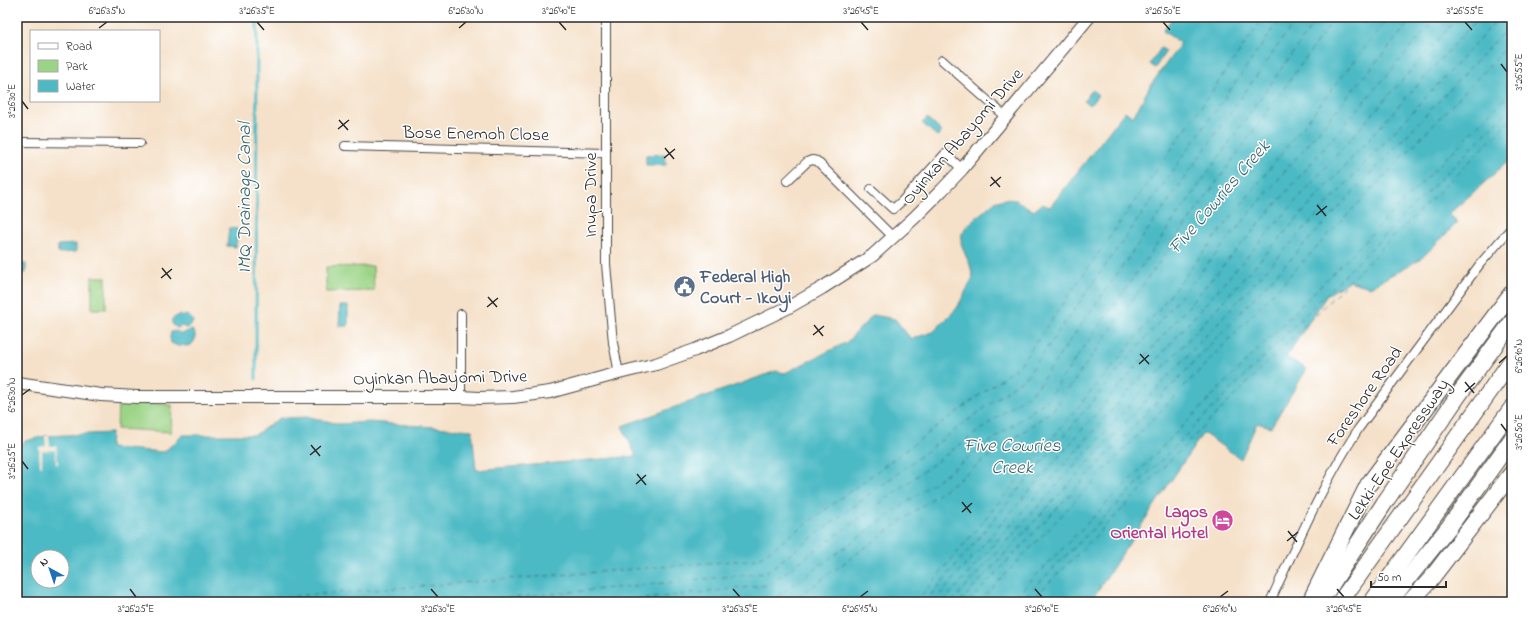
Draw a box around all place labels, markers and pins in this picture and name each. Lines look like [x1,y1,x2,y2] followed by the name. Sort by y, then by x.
[699,265,792,313] place label: Federal High Court - Ikoyi
[671,273,697,299] public building icon: Federal High Court - Ikoyi
[1110,500,1208,547] place label: Lagos Oriental Hotel
[1210,508,1236,534] hotel icon: Lagos Oriental Hotel

